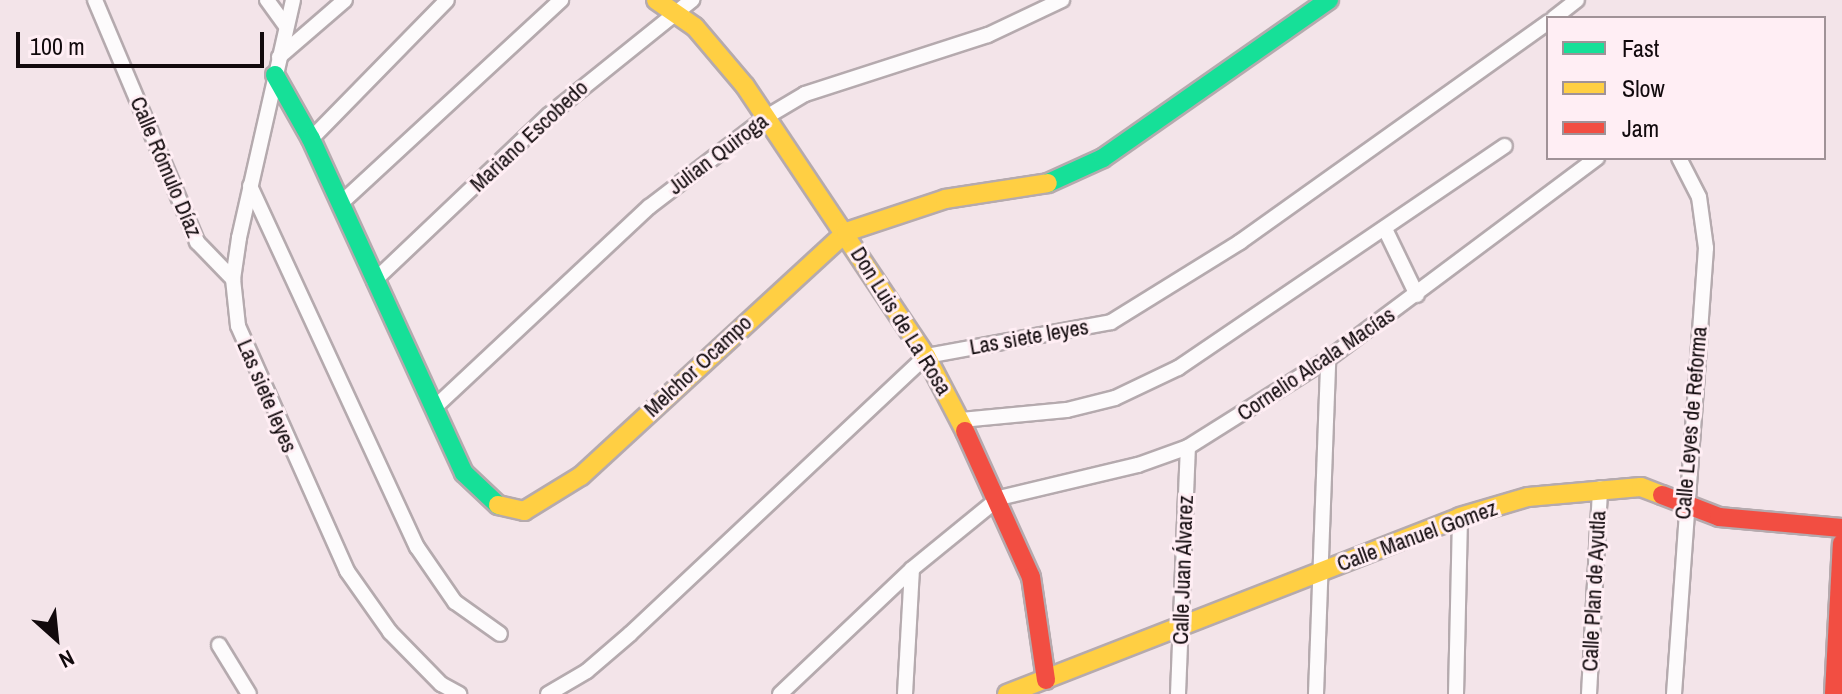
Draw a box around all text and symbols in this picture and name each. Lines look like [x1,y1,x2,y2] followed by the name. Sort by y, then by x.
[20,16,268,66] scale bar
[1546,16,1826,160] legend
[30,30,85,62] text: 100 m
[1622,32,1659,64] text: Fast
[1622,72,1665,104] text: Slow
[465,75,593,197] street label: Mariano Escobedo
[124,93,208,241] street label: Calle Rómulo Díaz
[663,108,773,200] street label: Julian Quiroga
[1622,112,1659,144] text: Jam
[845,242,957,400] street label: Don Luis de La Rosa
[1232,301,1400,427] street label: Cornelio Alcala Macías
[639,310,757,422] street label: Melchor Ocampo
[967,314,1091,360] street label: Las siete leyes
[1669,325,1713,521] street label: Calle Leyes de Reforma
[231,335,303,457] street label: Las siete leyes
[1167,494,1199,646] street label: Calle Juan Álvarez
[1333,495,1501,577] street label: Calle Manuel Gomez
[1577,509,1611,673] street label: Calle Plan de Ayutla
[16,598,96,678] north arrow
[54,643,80,676] text: N

